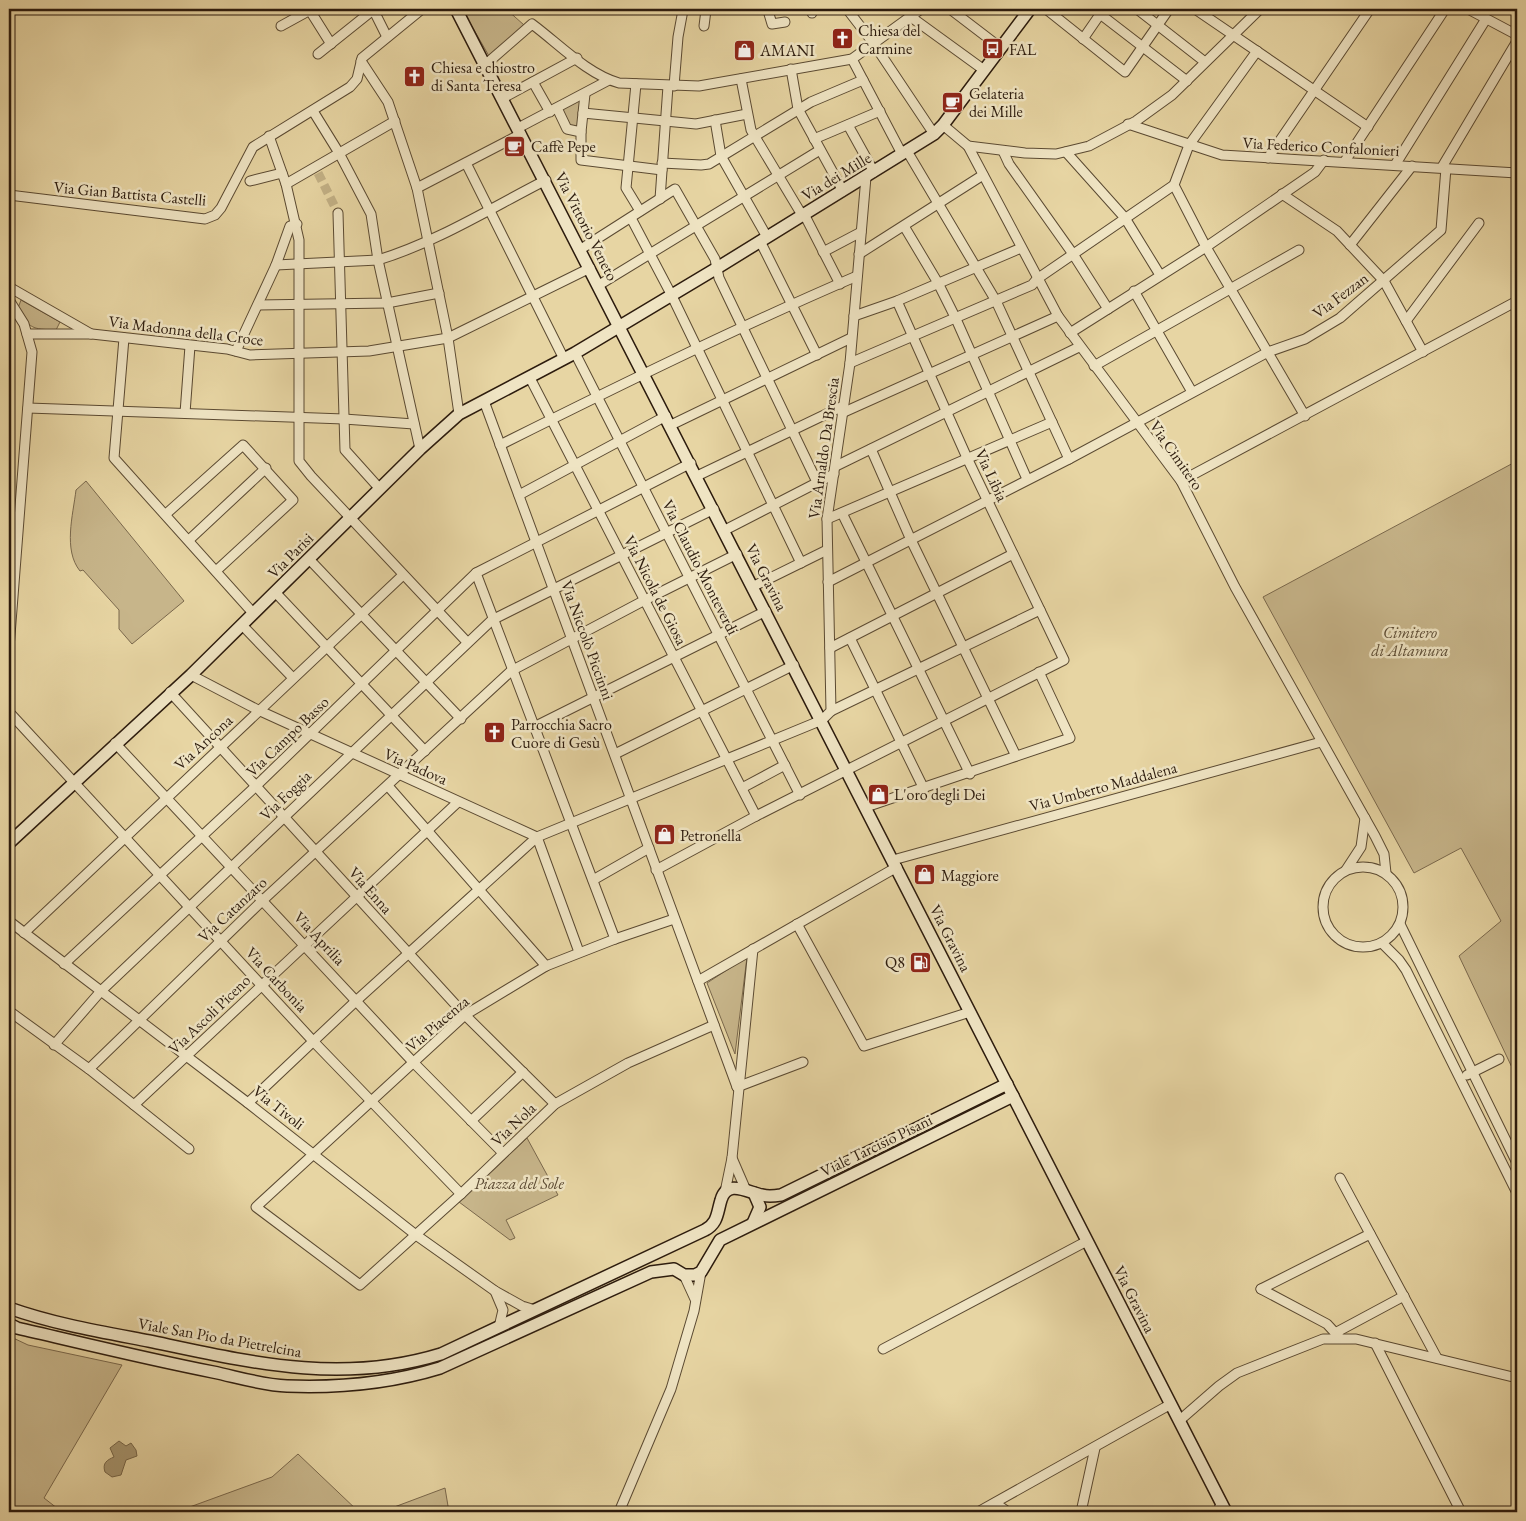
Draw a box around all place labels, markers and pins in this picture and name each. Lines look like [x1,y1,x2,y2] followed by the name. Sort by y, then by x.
[858,20,921,59] place label: Chiesa del Carmine
[830,27,854,51] church icon: Chiesa del Carmine
[981,37,1005,61] bus stop icon: FAL
[732,38,756,62] shop icon: AMANI
[1009,39,1037,60] place label: FAL
[759,40,815,61] place label: AMANI
[431,57,535,96] place label: Chiesa e chiostro di Santa Teresa
[403,64,427,88] church icon: Chiesa e chiostro di Santa Teresa
[969,83,1025,122] place label: Gelateria dei Mille
[941,90,965,114] cafe icon: Gelateria dei Mille
[503,134,527,158] cafe icon: Caffè Pepe
[531,136,596,157] place label: Caffè Pepe
[511,714,612,753] place label: Parrocchia Sacro Cuore di Gesù
[483,721,507,745] church icon: Parrocchia Sacro Cuore di Gesù
[866,782,890,806] shop icon: L'oro degli Dei
[894,784,985,805] place label: L'oro degli Dei
[652,823,676,847] shop icon: Petronella
[680,825,742,846] place label: Petronella
[913,863,937,887] shop icon: Maggiore
[941,865,999,886] place label: Maggiore
[909,950,933,974] fuel station icon: Q8
[885,952,905,973] place label: Q8

